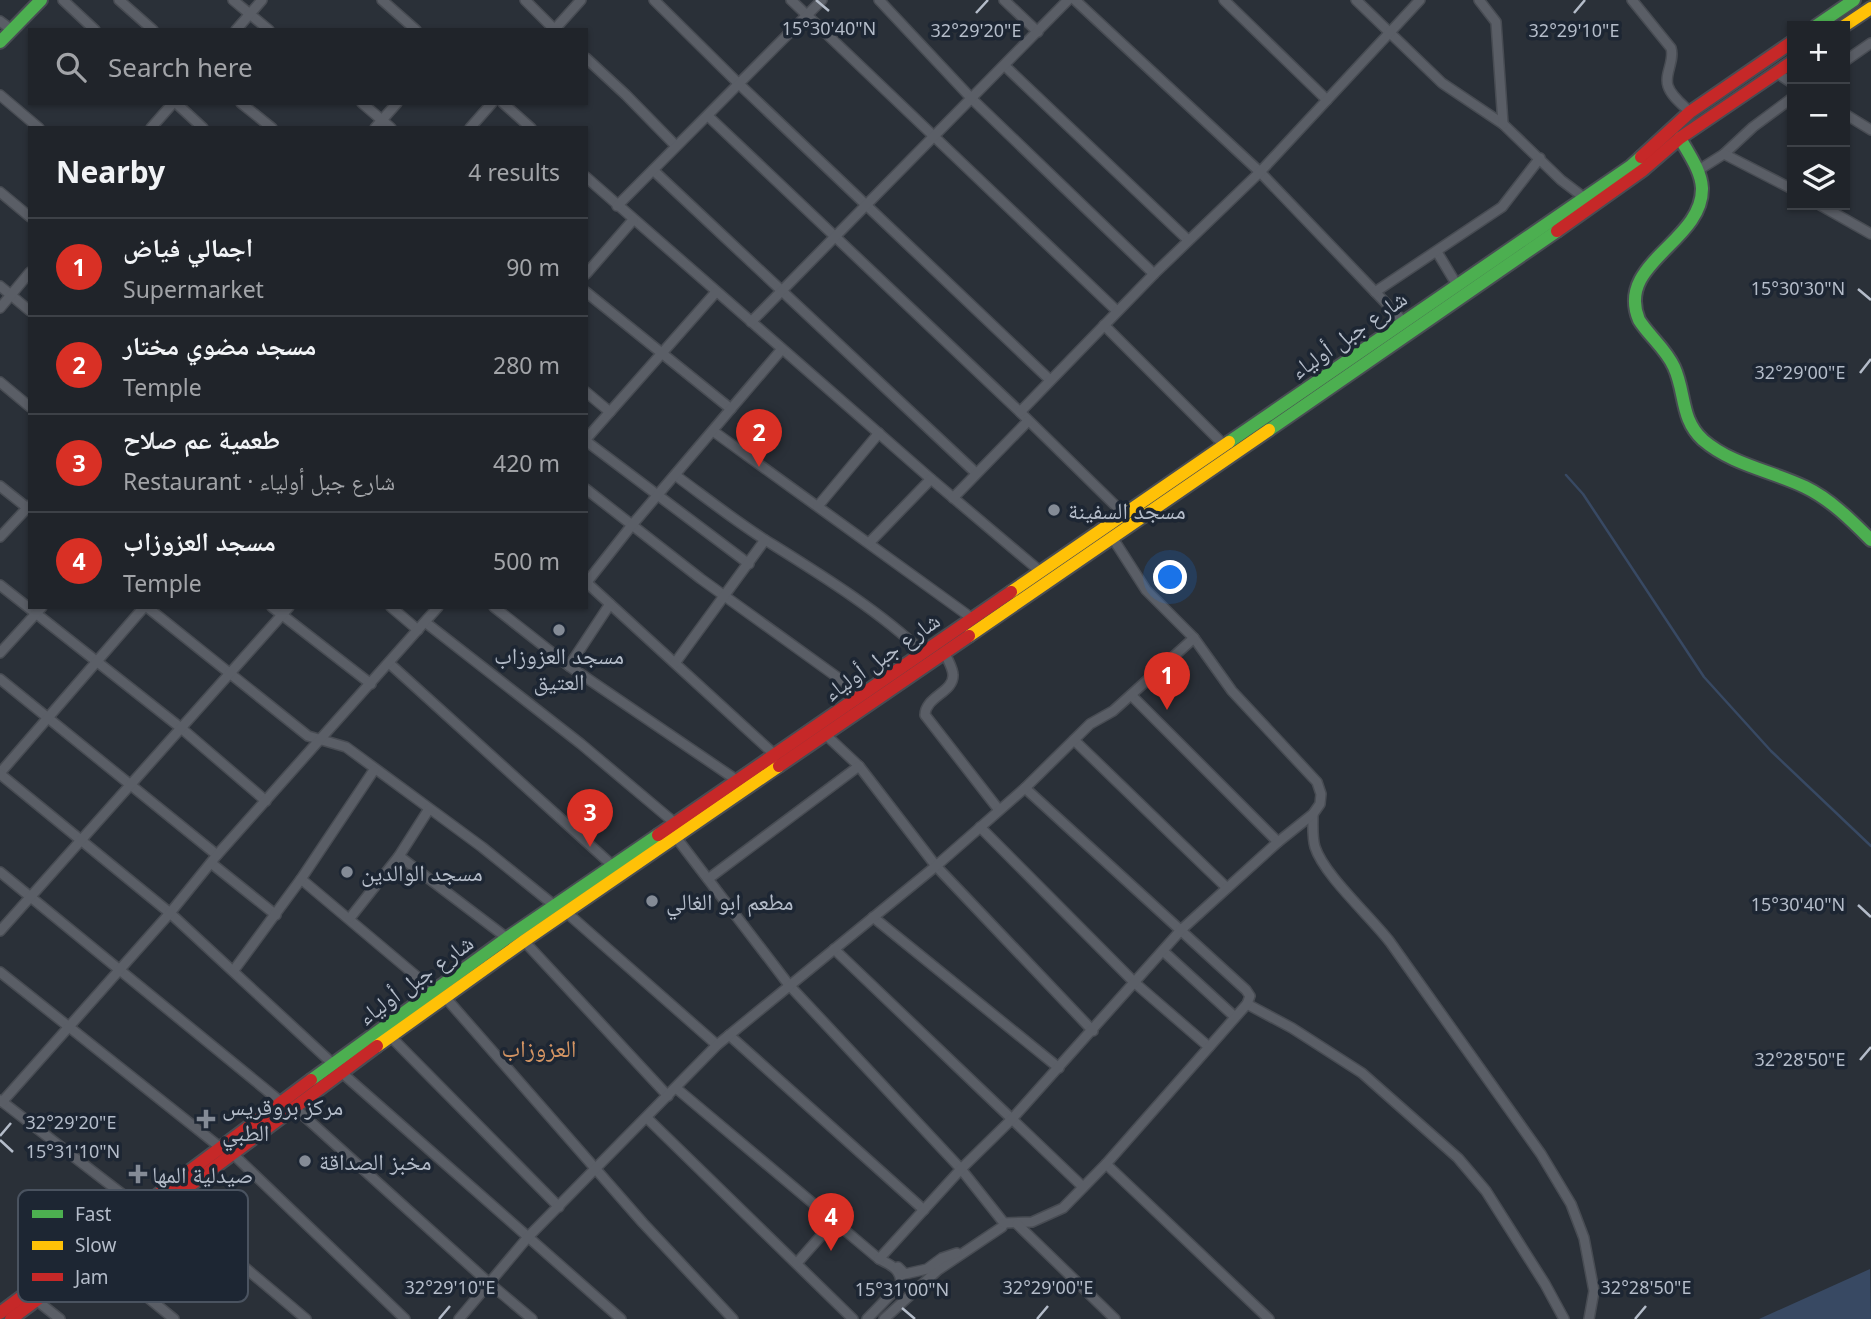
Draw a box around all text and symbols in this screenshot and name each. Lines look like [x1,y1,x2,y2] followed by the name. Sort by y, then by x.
[782,16,876,40] text: 15°30'40"N
[931,18,1021,42] text: 32°29'20"E
[1529,18,1619,42] text: 32°29'10"E
[1787,21,1850,210] map controls
[1787,21,1850,84] button: +
[28,28,588,105] search box
[52,48,90,86] icon: search
[108,49,253,85] text: Search here
[1787,84,1850,147] button: −
[1787,147,1850,210] button: layers
[56,151,165,192] text: Nearby
[468,156,560,188] text: 4 results
[123,229,253,265] text: اجمالي فياض
[72,251,86,283] text: 1
[506,251,560,283] text: 90 m
[123,273,264,305] text: Supermarket
[1751,276,1845,300] text: 15°30'30"N
[1283,282,1413,386] street label: شارع جبل أولياء
[123,327,316,363] text: مسجد مضوي مختار
[72,349,86,381] text: 2
[493,349,560,381] text: 280 m
[1755,360,1845,384] text: 32°29'00"E
[123,371,202,403] text: Temple
[736,409,782,467] pin: 2
[123,421,280,457] text: طعمية عم صلاح
[72,447,86,479] text: 3
[493,447,560,479] text: 420 m
[123,465,395,497] text: Restaurant · شارع جبل أولياء
[1068,494,1186,526] place label: مسجد السفينة
[1046,502,1062,518] marker: مسجد السفينة
[123,523,276,559] text: مسجد العزوزاب
[72,545,86,577] text: 4
[493,545,560,577] text: 500 m
[1153,560,1187,594] your location
[123,567,202,599] text: Temple
[816,604,946,708] street label: شارع جبل أولياء
[551,622,567,638] marker: مسجد العزوزاب العتيق
[494,639,624,697] place label: مسجد العزوزاب العتيق
[1144,652,1190,710] pin: 1
[567,789,613,847] pin: 3
[361,856,483,888] place label: مسجد الوالدين
[339,864,355,880] marker: مسجد الوالدين
[666,885,794,921] place label: مطعم ابو الغالي
[1751,892,1845,916] text: 15°30'40"N
[644,893,660,909] marker: مطعم ابو الغالي
[351,926,479,1032] street label: شارع جبل أولياء
[501,1031,577,1064] district label: العزوزاب
[1755,1047,1845,1071] text: 32°28'50"E
[222,1090,343,1152] place label: مركز بروقريس الطبي
[196,1109,216,1129] marker: مركز بروقريس الطبي
[26,1110,116,1134] text: 32°29'20"E
[26,1139,120,1163] text: 15°31'10"N
[319,1145,431,1177] place label: مخبز الصداقة
[297,1153,313,1169] marker: مخبز الصداقة
[152,1158,253,1190] place label: صيدلية المها
[130,1166,146,1182] marker: صيدلية المها
[18,1190,248,1302] legend
[808,1193,854,1251] pin: 4
[75,1201,112,1227] text: Fast
[75,1232,116,1258] text: Slow
[73,1264,109,1290] text: Jam
[405,1275,495,1299] text: 32°29'10"E
[1003,1275,1093,1299] text: 32°29'00"E
[1601,1275,1691,1299] text: 32°28'50"E
[855,1277,949,1301] text: 15°31'00"N

